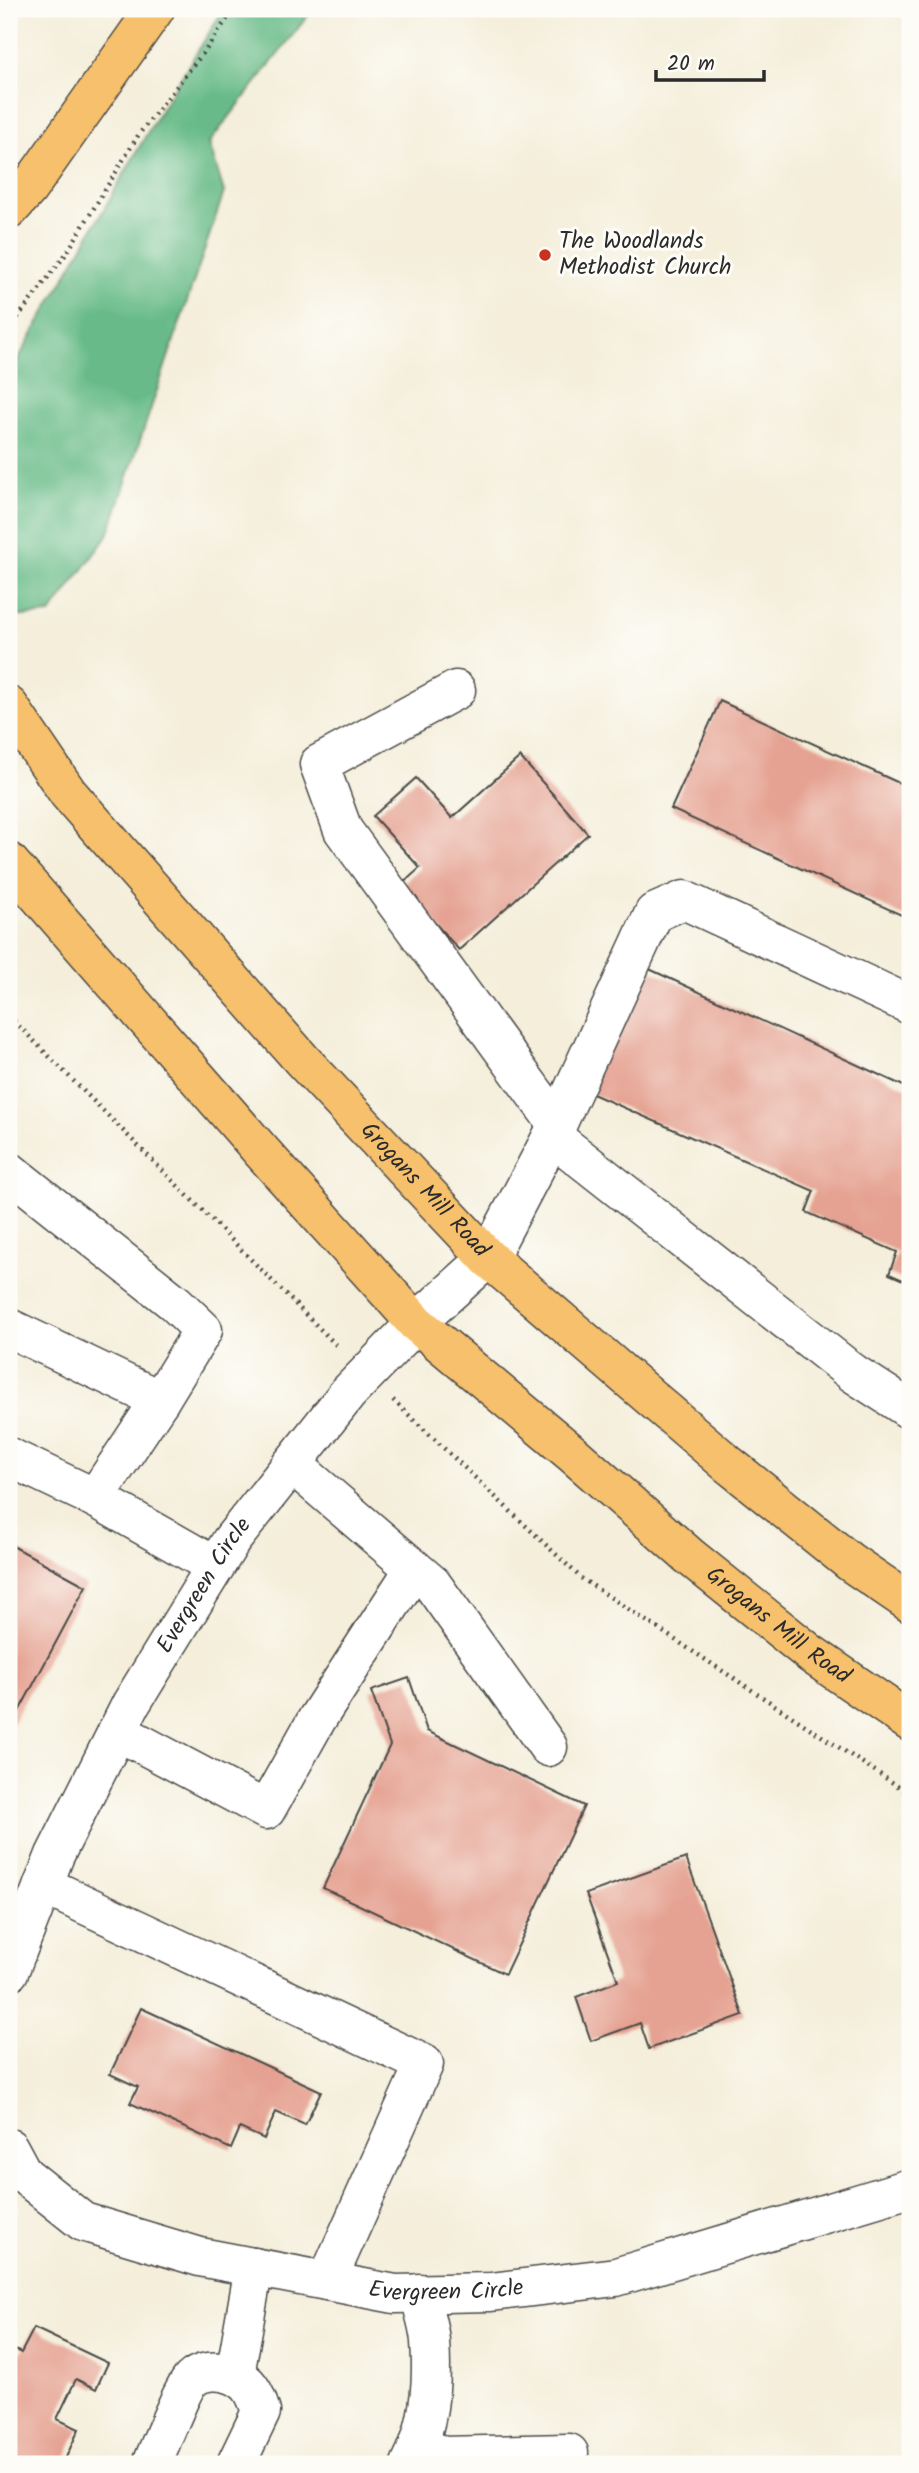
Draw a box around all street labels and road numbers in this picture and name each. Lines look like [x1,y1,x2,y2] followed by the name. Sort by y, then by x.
[351,1114,498,1267] street label: Grogans Mill Road
[148,1510,261,1661] street label: Evergreen Circle
[697,1558,858,1694] street label: Grogans Mill Road
[366,2270,525,2312] street label: Evergreen Circle

